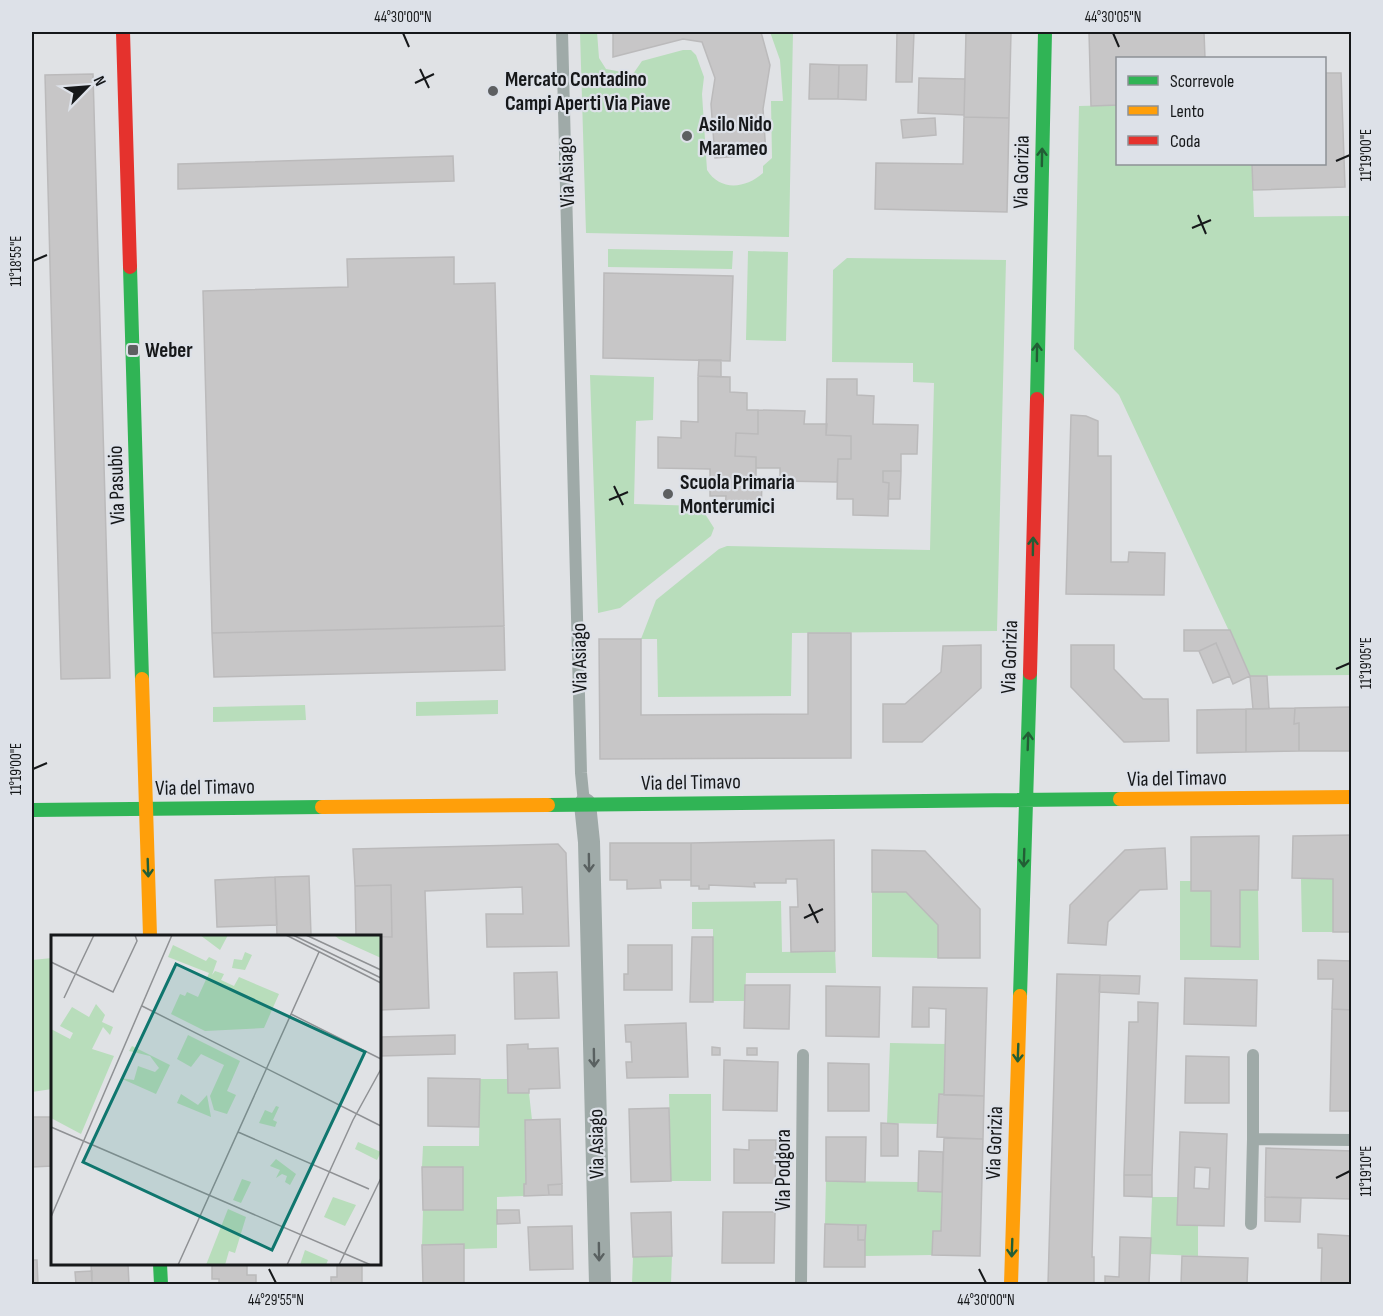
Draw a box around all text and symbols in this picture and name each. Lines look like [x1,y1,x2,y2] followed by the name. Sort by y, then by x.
[374,8,432,27] text: 44°30'00"N
[1085,8,1141,27] text: 44°30'05"N
[57,57,117,117] north arrow
[1116,57,1326,165] legend
[505,67,671,116] place label: Mercato Contadino Campi Aperti Via Piave
[1170,71,1234,92] text: Scorrevole
[89,73,110,89] text: N
[486,84,500,98] marker: Mercato Contadino Campi Aperti Via Piave
[1170,101,1204,122] text: Lento
[698,112,772,161] place label: Asilo Nido Marameo
[680,129,694,143] marker: Asilo Nido Marameo
[1357,129,1376,181] text: 11°19'00"E
[1170,131,1201,152] text: Coda
[1008,135,1035,209] street label: Via Gorizia
[553,136,580,208] street label: Via Asiago
[1036,147,1048,167] one-way arrow
[7,236,26,286] text: 11°18'55"E
[145,338,193,363] place label: Weber
[1032,342,1043,362] one-way arrow
[126,343,140,357] marker: Weber
[103,445,130,525] street label: Via Pasubio
[680,470,795,519] place label: Scuola Primaria Monterumici
[661,487,675,501] marker: Scuola Primaria Monterumici
[1027,537,1039,557] one-way arrow
[996,620,1023,694] street label: Via Gorizia
[566,623,593,693] street label: Via Asiago
[1357,637,1376,689] text: 11°19'05"E
[1022,732,1033,752] one-way arrow
[7,743,26,795] text: 11°19'00"E
[1127,765,1227,792] street label: Via del Timavo
[641,769,741,796] street label: Via del Timavo
[155,774,255,801] street label: Via del Timavo
[1018,848,1029,868] one-way arrow
[584,852,595,872] one-way arrow
[142,857,154,877] one-way arrow
[51,935,381,1265] inset map
[1012,1043,1023,1063] one-way arrow
[589,1047,600,1067] one-way arrow
[981,1106,1008,1180] street label: Via Gorizia
[583,1109,610,1179] street label: Via Asiago
[771,1129,796,1211] street label: Via Podgora
[1357,1145,1376,1197] text: 11°19'10"E
[1007,1238,1018,1258] one-way arrow
[593,1242,605,1262] one-way arrow
[248,1291,304,1310] text: 44°29'55"N
[957,1291,1015,1310] text: 44°30'00"N

